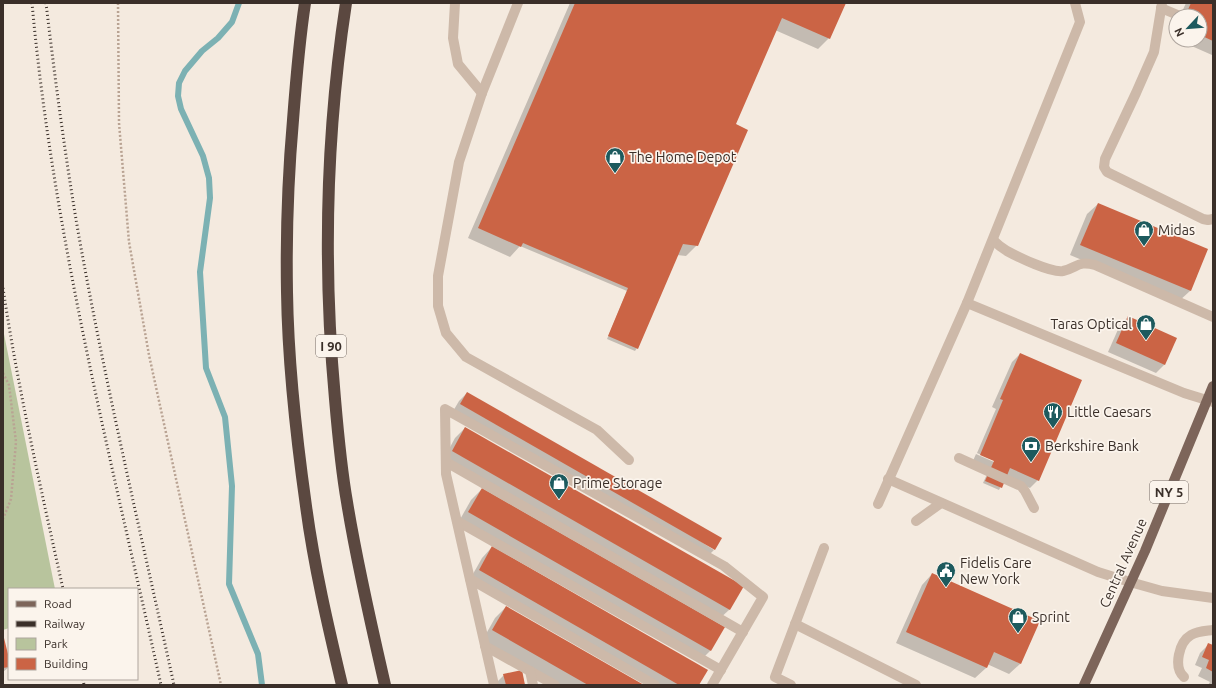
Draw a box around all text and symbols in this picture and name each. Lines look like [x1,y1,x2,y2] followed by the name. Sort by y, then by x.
[1168,8,1208,48] north arrow
[1172,26,1186,39] text: N
[604,146,626,174] shop icon: The Home Depot
[629,149,737,165] place label: The Home Depot
[1133,219,1155,247] shop icon: Midas
[1158,222,1195,238] place label: Midas
[1135,313,1157,341] shop icon: Taras Optical
[1051,316,1132,332] place label: Taras Optical
[316,335,346,357] road number: I 90
[1042,401,1064,429] restaurant icon: Little Caesars
[1067,404,1151,420] place label: Little Caesars
[1020,435,1042,463] bank icon: Berkshire Bank
[1045,438,1139,454] place label: Berkshire Bank
[548,472,570,500] shop icon: Prime Storage
[573,475,662,491] place label: Prime Storage
[1150,481,1188,503] road number: NY 5
[1096,516,1150,610] street label: Central Avenue
[960,555,1032,587] place label: Fidelis Care New York
[935,560,957,588] public building icon: Fidelis Care New York
[8,588,138,680] legend
[44,597,72,610] text: Road
[1007,606,1029,634] shop icon: Sprint
[1032,609,1070,625] place label: Sprint
[44,617,85,630] text: Railway
[44,637,68,650] text: Park
[44,657,88,670] text: Building

